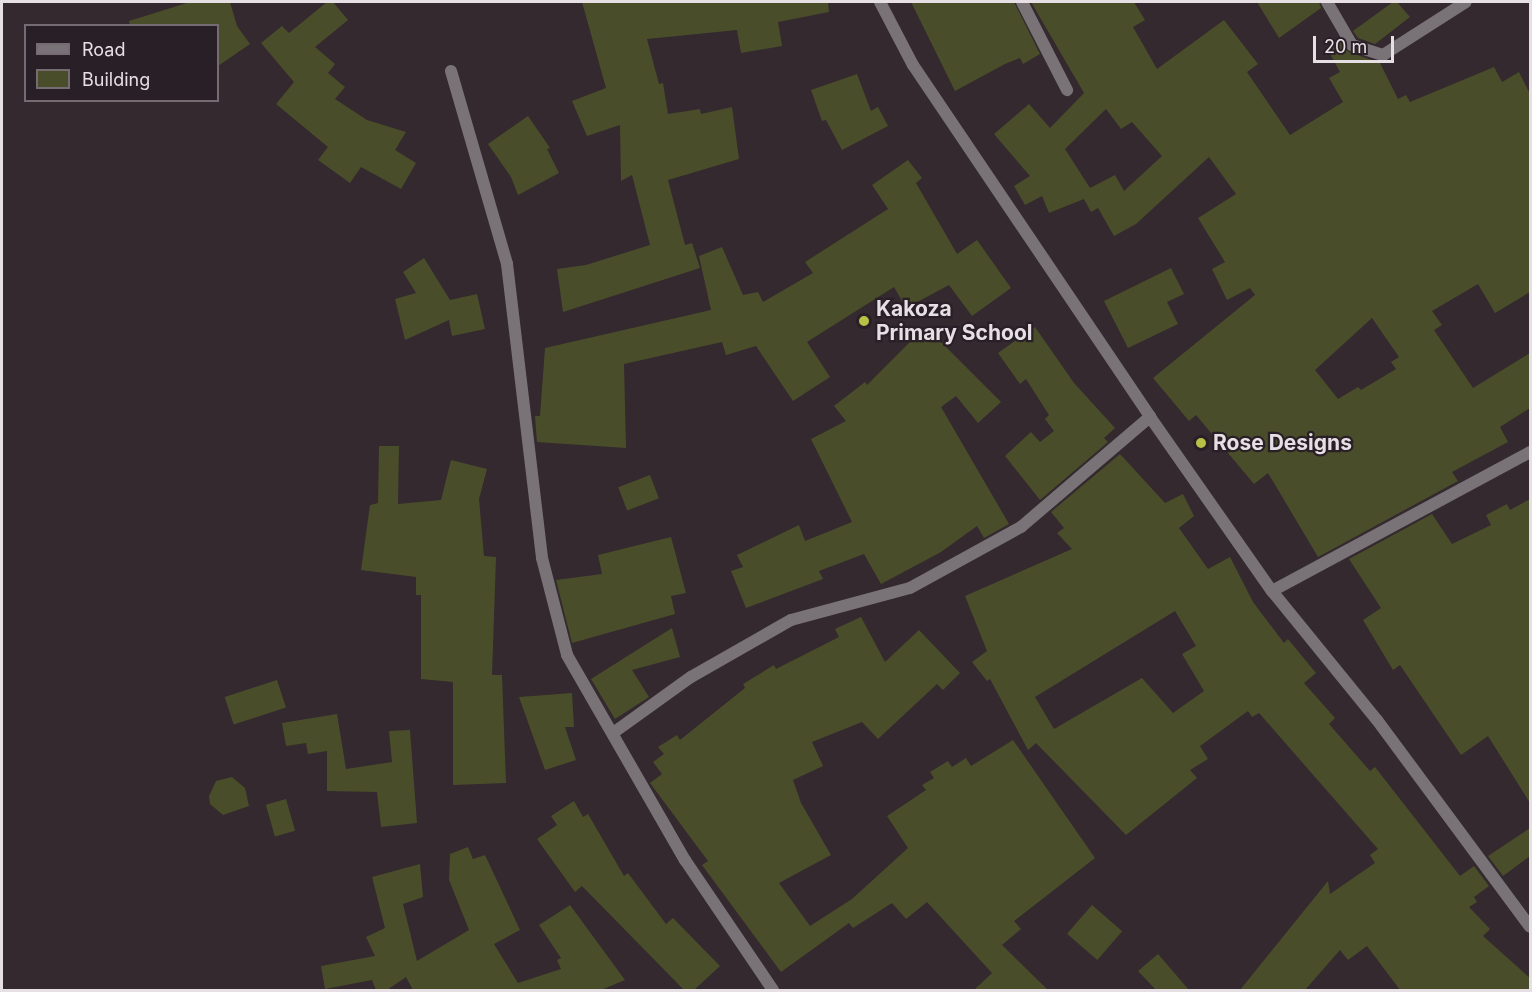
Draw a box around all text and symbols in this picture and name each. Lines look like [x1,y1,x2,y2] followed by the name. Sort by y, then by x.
[24,24,219,102] legend
[1316,24,1397,62] scale bar
[1324,36,1367,57] text: 20 m
[82,39,125,60] text: Road
[82,69,150,90] text: Building
[876,296,1032,346] place label: Kakoza Primary School
[857,314,871,328] marker: Kakoza Primary School
[1213,430,1352,456] place label: Rose Designs
[1194,436,1208,450] marker: Rose Designs

